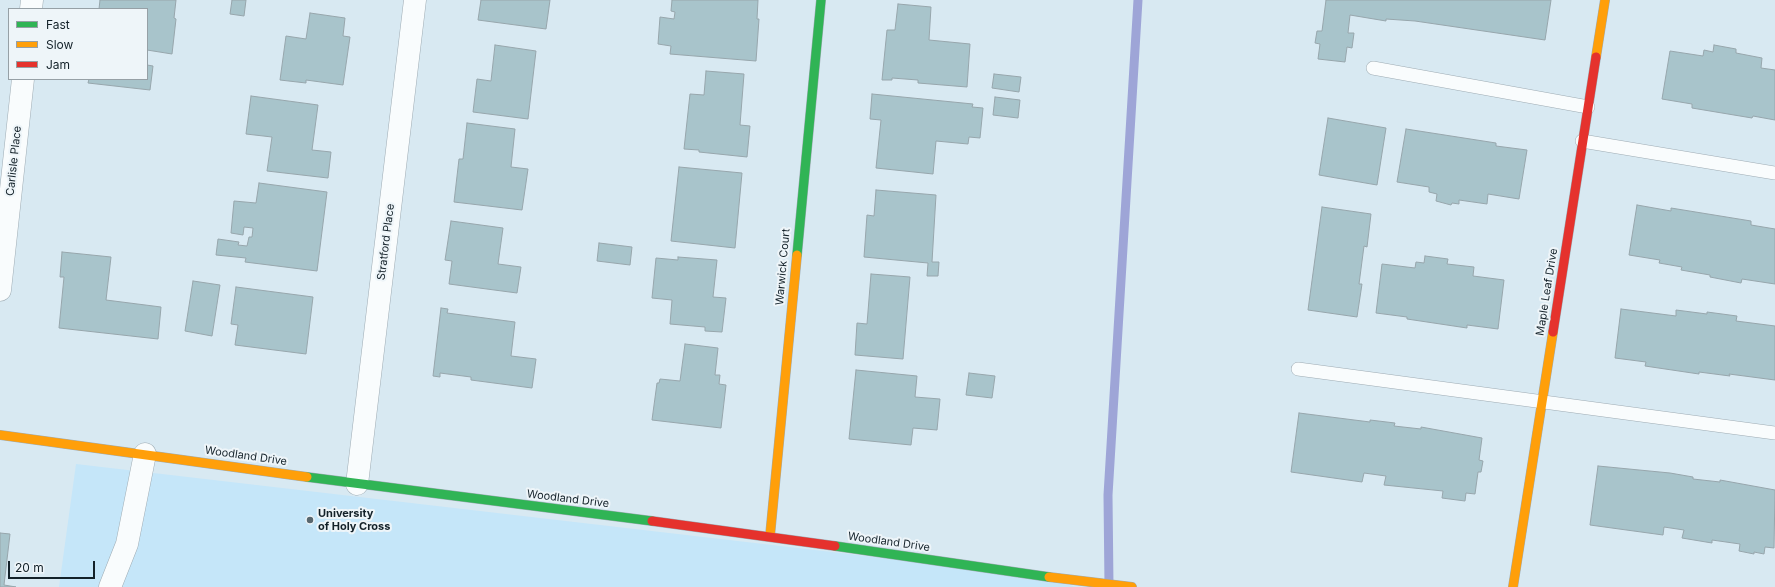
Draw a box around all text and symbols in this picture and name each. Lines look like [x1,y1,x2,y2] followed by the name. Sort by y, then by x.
[8,8,148,80] legend
[46,17,70,32] text: Fast
[46,37,73,52] text: Slow
[46,57,70,72] text: Jam
[4,125,24,197] street label: Carlisle Place
[375,203,397,281] street label: Stratford Place
[773,228,793,306] street label: Warwick Court
[1534,247,1560,337] street label: Maple Leaf Drive
[204,444,288,468] street label: Woodland Drive
[526,487,610,511] street label: Woodland Drive
[318,507,390,533] place label: University of Holy Cross
[305,515,315,525] marker: University of Holy Cross
[847,530,931,554] street label: Woodland Drive
[10,553,97,579] scale bar
[15,560,44,575] text: 20 m

